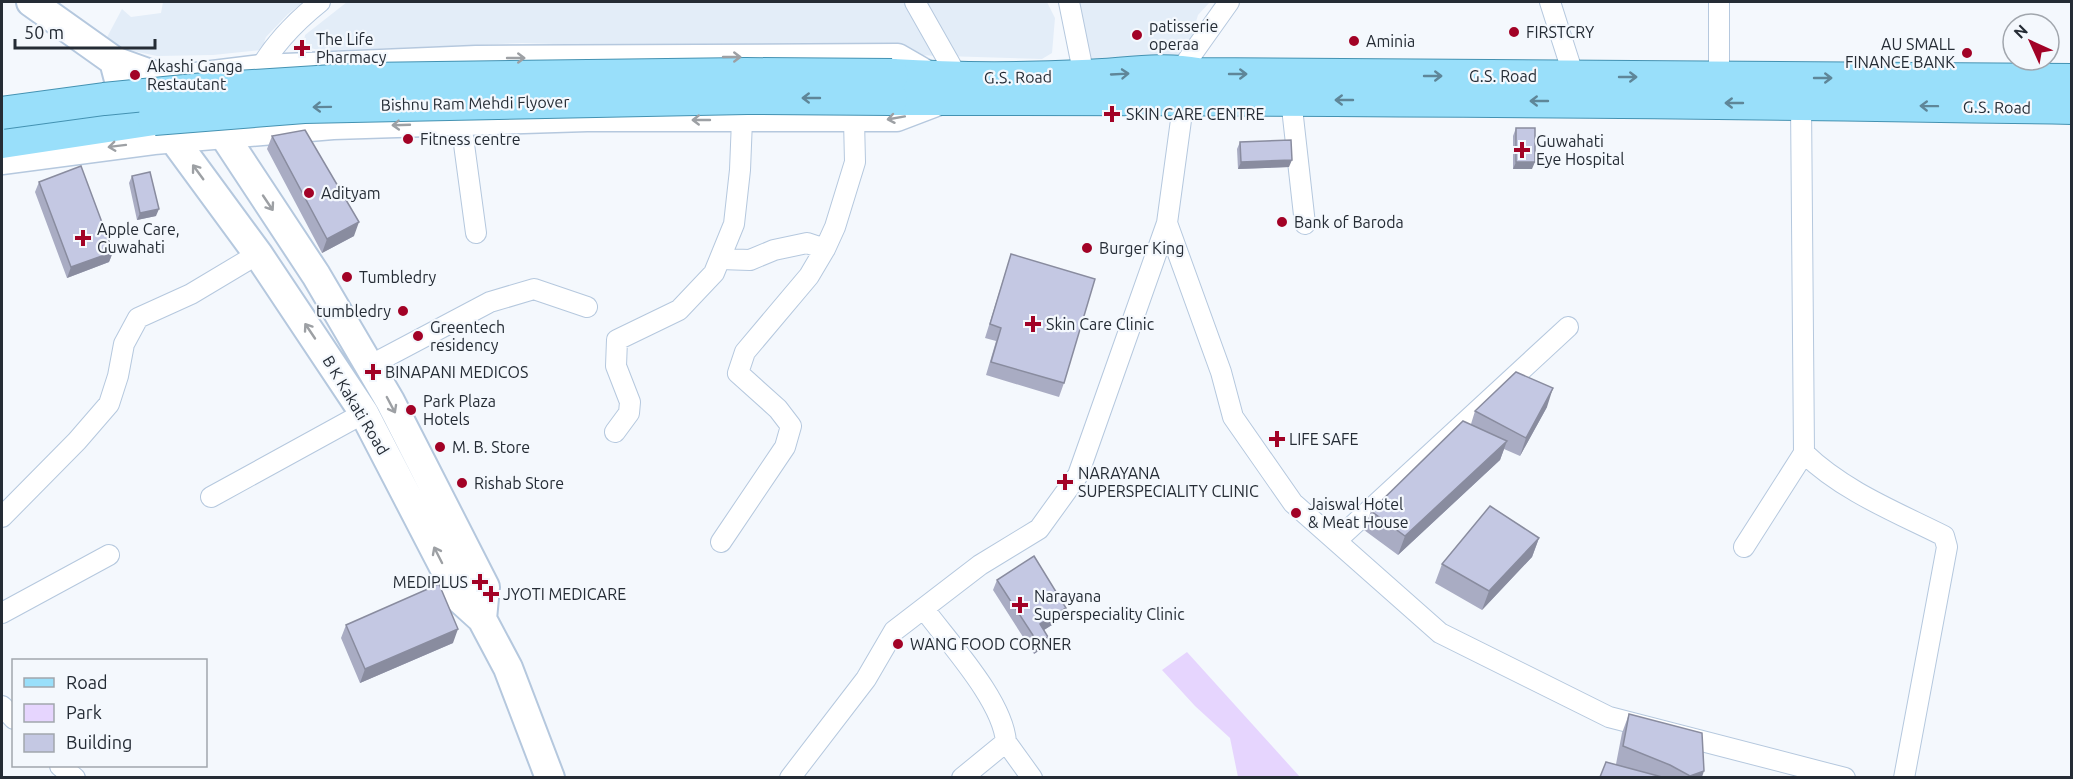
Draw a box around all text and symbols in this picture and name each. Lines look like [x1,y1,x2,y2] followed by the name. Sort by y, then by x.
[15,12,154,50] scale bar
[2001,12,2061,72] north arrow
[1149,17,1218,53] place label: patisserie operaa
[2010,21,2031,42] text: N
[24,22,64,42] text: 50 m
[1526,23,1595,41] place label: FIRSTCRY
[1507,25,1521,39] marker: FIRSTCRY
[1130,28,1144,42] marker: patisserie operaa
[316,30,387,66] place label: The Life Pharmacy
[1366,32,1415,50] place label: Aminia
[1347,34,1361,48] marker: Aminia
[1845,35,1955,71] place label: AU SMALL FINANCE BANK
[293,39,311,57] marker: The Life Pharmacy
[1960,46,1974,60] marker: AU SMALL FINANCE BANK
[721,51,741,63] one-way arrow
[505,52,525,64] one-way arrow
[147,57,243,93] place label: Akashi Ganga Restautant
[984,67,1052,87] street label: G.S. Road
[1469,67,1537,85] street label: G.S. Road
[128,68,142,82] marker: Akashi Ganga Restautant
[1228,68,1248,80] one-way arrow
[1110,69,1130,80] one-way arrow
[1423,70,1443,81] one-way arrow
[1618,71,1638,83] one-way arrow
[1813,72,1833,84] one-way arrow
[380,92,570,114] street label: Bishnu Ram Mehdi Flyover
[802,92,822,104] one-way arrow
[1335,94,1355,106] one-way arrow
[1530,95,1550,107] one-way arrow
[1725,97,1745,109] one-way arrow
[1963,97,2031,117] street label: G.S. Road
[1920,100,1940,111] one-way arrow
[313,101,333,112] one-way arrow
[1103,105,1121,123] marker: SKIN CARE CENTRE
[1126,105,1265,123] place label: SKIN CARE CENTRE
[887,112,906,123] one-way arrow
[692,114,712,126] one-way arrow
[392,119,412,130] one-way arrow
[420,130,521,148] place label: Fitness centre
[401,132,415,146] marker: Fitness centre
[1536,132,1624,168] place label: Guwahati Eye Hospital
[107,141,127,152] one-way arrow
[1513,141,1531,159] marker: Guwahati Eye Hospital
[191,164,204,180] one-way arrow
[321,184,381,202] place label: Adityam
[302,186,316,200] marker: Adityam
[262,194,275,211] one-way arrow
[1294,213,1404,231] place label: Bank of Baroda
[1275,215,1289,229] marker: Bank of Baroda
[97,220,180,256] place label: Apple Care, Guwahati
[74,229,92,247] marker: Apple Care, Guwahati
[1099,239,1184,257] place label: Burger King
[1080,241,1094,255] marker: Burger King
[359,268,437,286] place label: Tumbledry
[340,270,354,284] marker: Tumbledry
[316,302,391,320] place label: tumbledry
[396,304,410,318] marker: tumbledry
[1024,315,1042,333] marker: Skin Care Clinic
[1046,315,1155,333] place label: Skin Care Clinic
[430,318,505,354] place label: Greentech residency
[304,323,316,340] one-way arrow
[411,329,425,343] marker: Greentech residency
[319,352,393,458] street label: B K Kakati Road
[385,363,528,381] place label: BINAPANI MEDICOS
[366,365,380,379] marker: BINAPANI MEDICOS
[423,392,496,428] place label: Park Plaza Hotels
[385,396,397,413] one-way arrow
[404,403,418,417] marker: Park Plaza Hotels
[1289,430,1358,448] place label: LIFE SAFE
[1270,432,1284,446] marker: LIFE SAFE
[452,438,530,456] place label: M. B. Store
[433,440,447,454] marker: M. B. Store
[1078,464,1259,500] place label: NARAYANA SUPERSPECIALITY CLINIC
[1056,473,1074,491] marker: NARAYANA SUPERSPECIALITY CLINIC
[474,474,564,492] place label: Rishab Store
[455,476,469,490] marker: Rishab Store
[1308,495,1408,531] place label: Jaiswal Hotel & Meat House
[1289,506,1303,520] marker: Jaiswal Hotel & Meat House
[431,546,443,564] one-way arrow
[393,573,468,591] place label: MEDIPLUS
[473,575,487,589] marker: MEDIPLUS
[503,585,626,603] place label: JYOTI MEDICARE
[484,587,498,601] marker: JYOTI MEDICARE
[1034,587,1185,623] place label: Narayana Superspeciality Clinic
[1011,596,1029,614] marker: Narayana Superspeciality Clinic
[910,635,1071,653] place label: WANG FOOD CORNER
[891,637,905,651] marker: WANG FOOD CORNER
[12,659,207,767] legend
[66,672,108,692] text: Road
[66,702,102,722] text: Park
[66,732,132,752] text: Building

